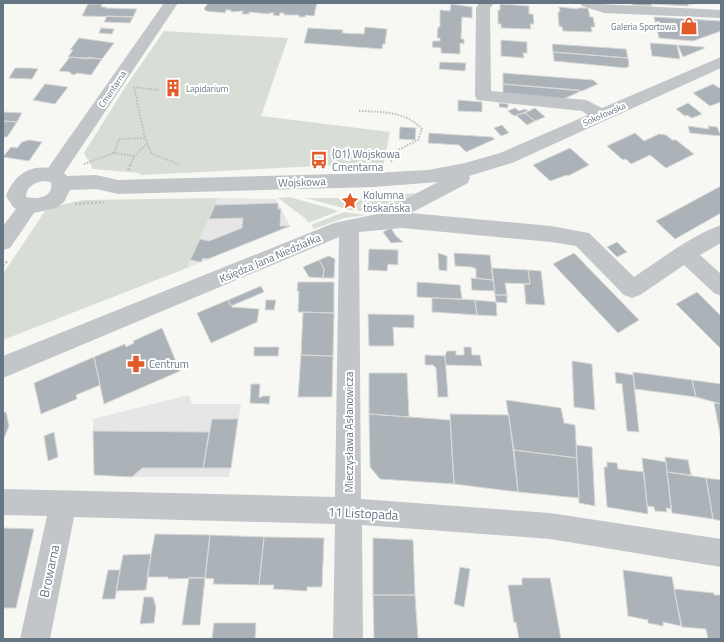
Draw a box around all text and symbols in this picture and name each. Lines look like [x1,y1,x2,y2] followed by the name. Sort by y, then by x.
[679,16,699,36] shop icon: Galeria Sportowa
[611,20,676,33] place label: Galeria Sportowa
[95,68,129,110] street label: Cmentarna
[163,78,183,98] building icon: Lapidarium
[186,82,228,95] place label: Lapidarium
[580,99,628,129] street label: Sokołowska
[332,146,401,175] place label: (01) Wojskowa Cmentarna
[309,150,329,170] bus stop icon: (01) Wojskowa Cmentarna
[278,173,327,191] street label: Wojskowa
[363,187,411,216] place label: Kolumna toskańska
[340,191,360,211] place icon: Kolumna toskańska
[217,229,324,287] street label: Księdza Jana Niedziałka
[126,354,146,374] pharmacy icon: Centrum
[149,356,189,372] place label: Centrum
[341,371,357,492] street label: Mieczysława Asłanowicza
[327,501,399,525] street label: 11 Listopada
[34,542,64,599] street label: Browarna

